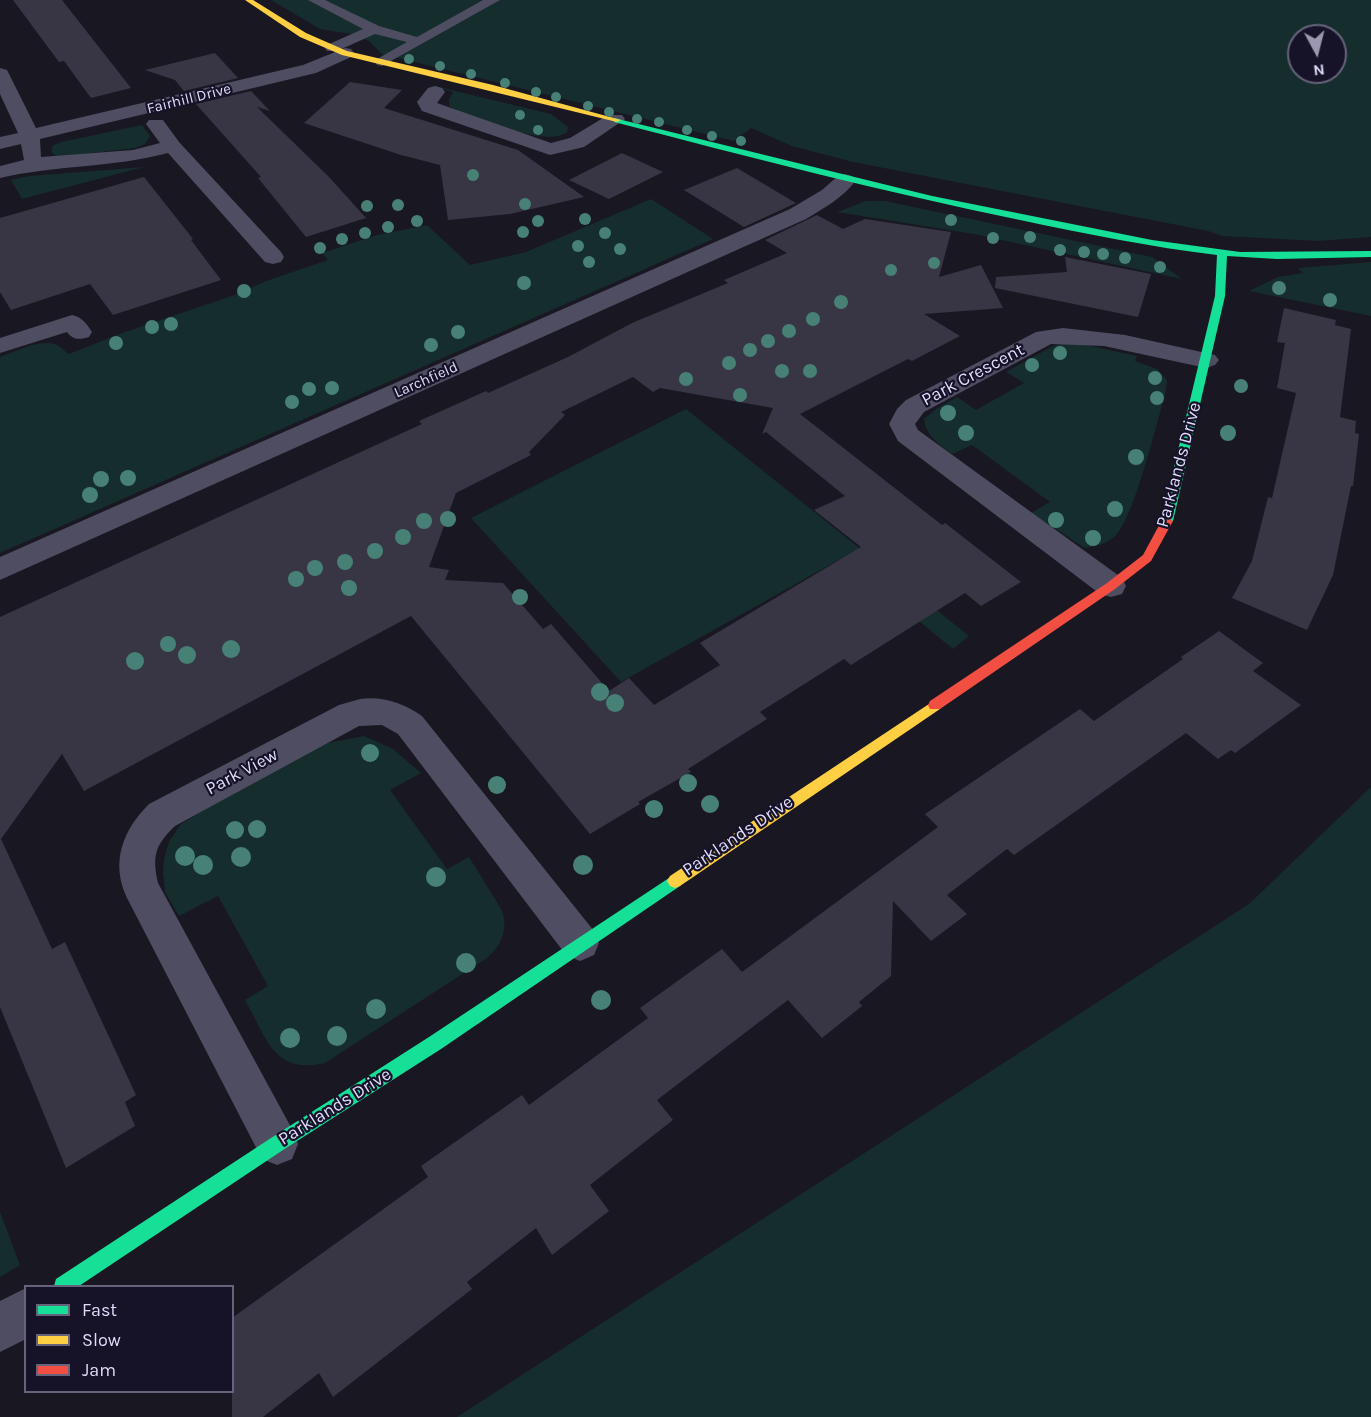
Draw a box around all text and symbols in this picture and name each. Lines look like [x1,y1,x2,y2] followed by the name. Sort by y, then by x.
[1287,24,1347,84] north arrow
[1312,60,1326,81] text: N
[145,80,233,118] street label: Fairhill Drive
[918,339,1028,411] street label: Park Crescent
[391,358,461,402] street label: Larchfield
[1152,400,1206,530] street label: Parklands Drive
[202,744,282,800] street label: Park View
[679,791,797,881] street label: Parklands Drive
[275,1064,395,1150] street label: Parklands Drive
[24,1285,234,1393] legend
[82,1299,117,1321] text: Fast
[82,1329,121,1351] text: Slow
[82,1359,116,1381] text: Jam

